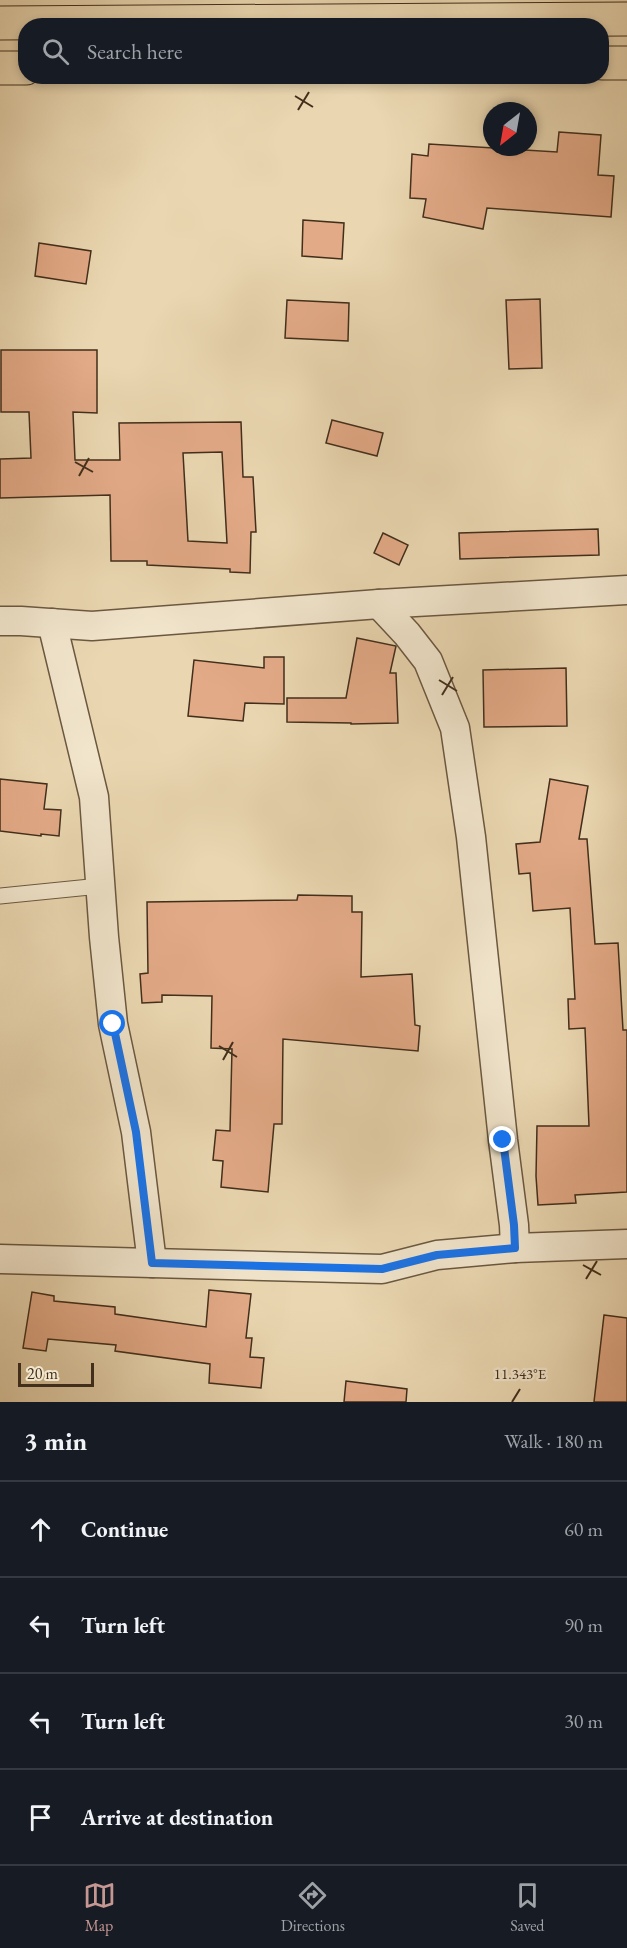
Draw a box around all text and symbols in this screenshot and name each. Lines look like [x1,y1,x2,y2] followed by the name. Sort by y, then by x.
[18,18,609,84] search box
[39,35,72,68] icon: search
[87,37,182,66] text: Search here
[483,102,537,156] north arrow
[99,1010,125,1036] route start
[489,1126,515,1152] route end
[18,1360,94,1388] scale bar
[27,1363,58,1384] text: 20 m
[494,1364,547,1383] text: 11.343°E
[24,1424,87,1458] text: 3 min
[504,1428,603,1454] text: Walk · 180 m
[24,1513,57,1546] icon: ahead
[81,1515,168,1544] text: Continue
[564,1516,603,1542] text: 60 m
[24,1609,57,1642] icon: left
[81,1611,165,1640] text: Turn left
[564,1612,603,1638] text: 90 m
[24,1705,57,1738] icon: left
[81,1707,165,1736] text: Turn left
[564,1708,603,1734] text: 30 m
[24,1801,57,1834] icon: arrive
[81,1803,273,1832] text: Arrive at destination
[83,1879,116,1936] tab: Map
[281,1879,345,1936] tab: Directions
[510,1879,544,1936] tab: Saved

